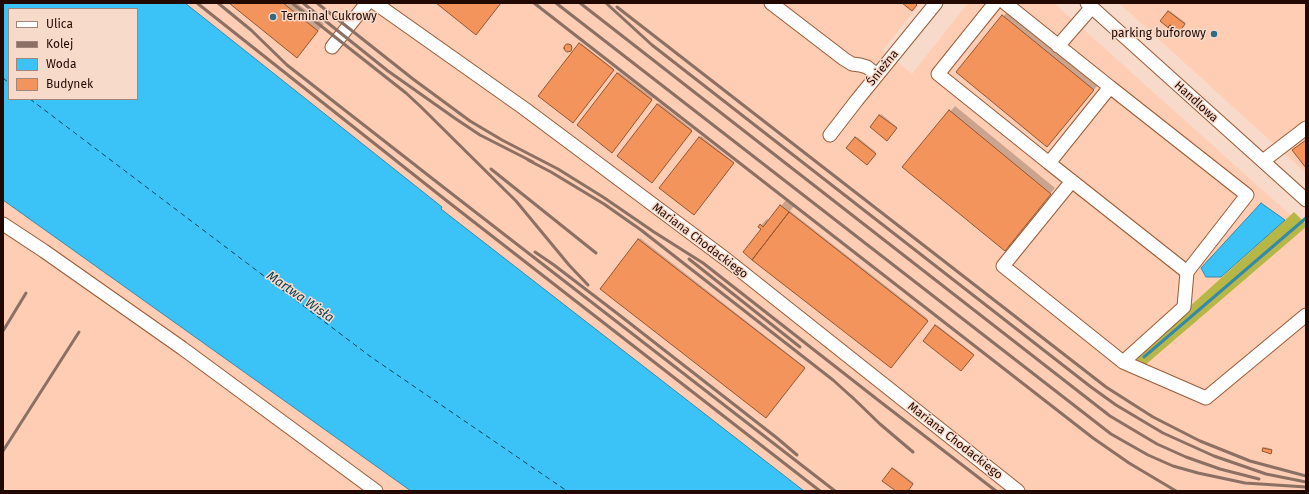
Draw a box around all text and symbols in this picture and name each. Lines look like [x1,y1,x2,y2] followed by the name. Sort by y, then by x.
[8,8,138,100] legend
[281,10,377,24] place label: Terminal Cukrowy
[268,12,278,22] marker: Terminal Cukrowy
[46,17,73,31] text: Ulica
[1111,27,1206,41] place label: parking buforowy
[1209,29,1219,39] marker: parking buforowy
[46,37,73,51] text: Kolej
[864,47,902,89] street label: Śnieżna
[46,57,77,71] text: Woda
[46,77,93,91] text: Budynek
[1171,78,1221,126] street label: Handlowa
[649,200,751,282] street label: Mariana Chodackiego
[263,268,337,326] water label: Martwa Wisła
[905,400,1005,482] street label: Mariana Chodackiego

